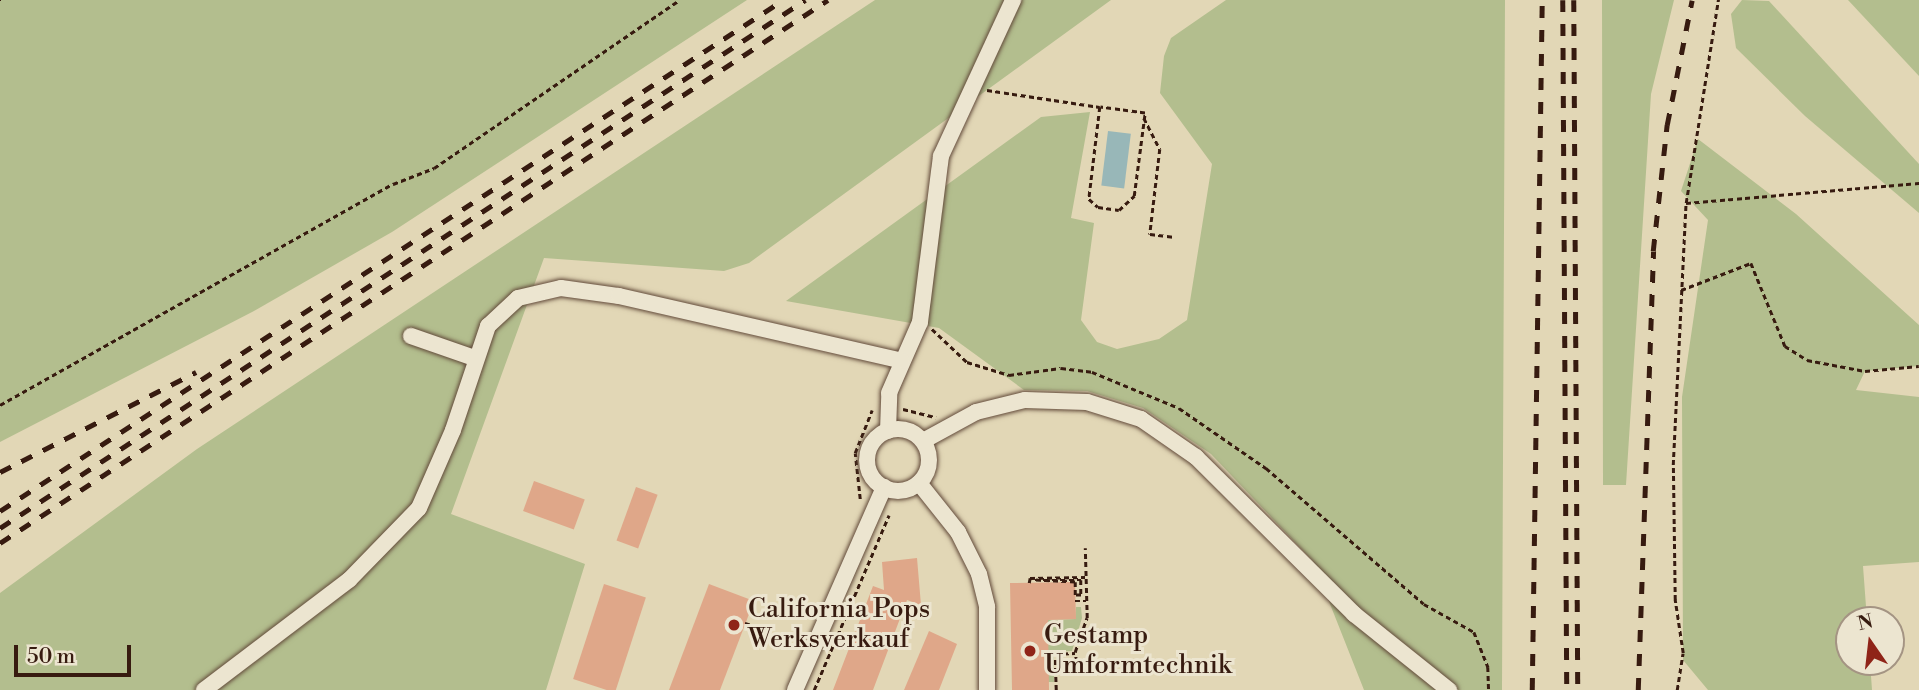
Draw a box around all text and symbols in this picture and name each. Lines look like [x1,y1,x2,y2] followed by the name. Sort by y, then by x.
[748,594,930,656] place label: California Pops Werksverkauf
[1835,606,1905,676] north arrow
[1855,609,1876,636] text: N
[726,617,742,633] marker: California Pops Werksverkauf
[1044,620,1232,682] place label: Gestamp Umformtechnik
[18,630,135,674] scale bar
[1022,643,1038,659] marker: Gestamp Umformtechnik
[27,644,75,670] text: 50 m

